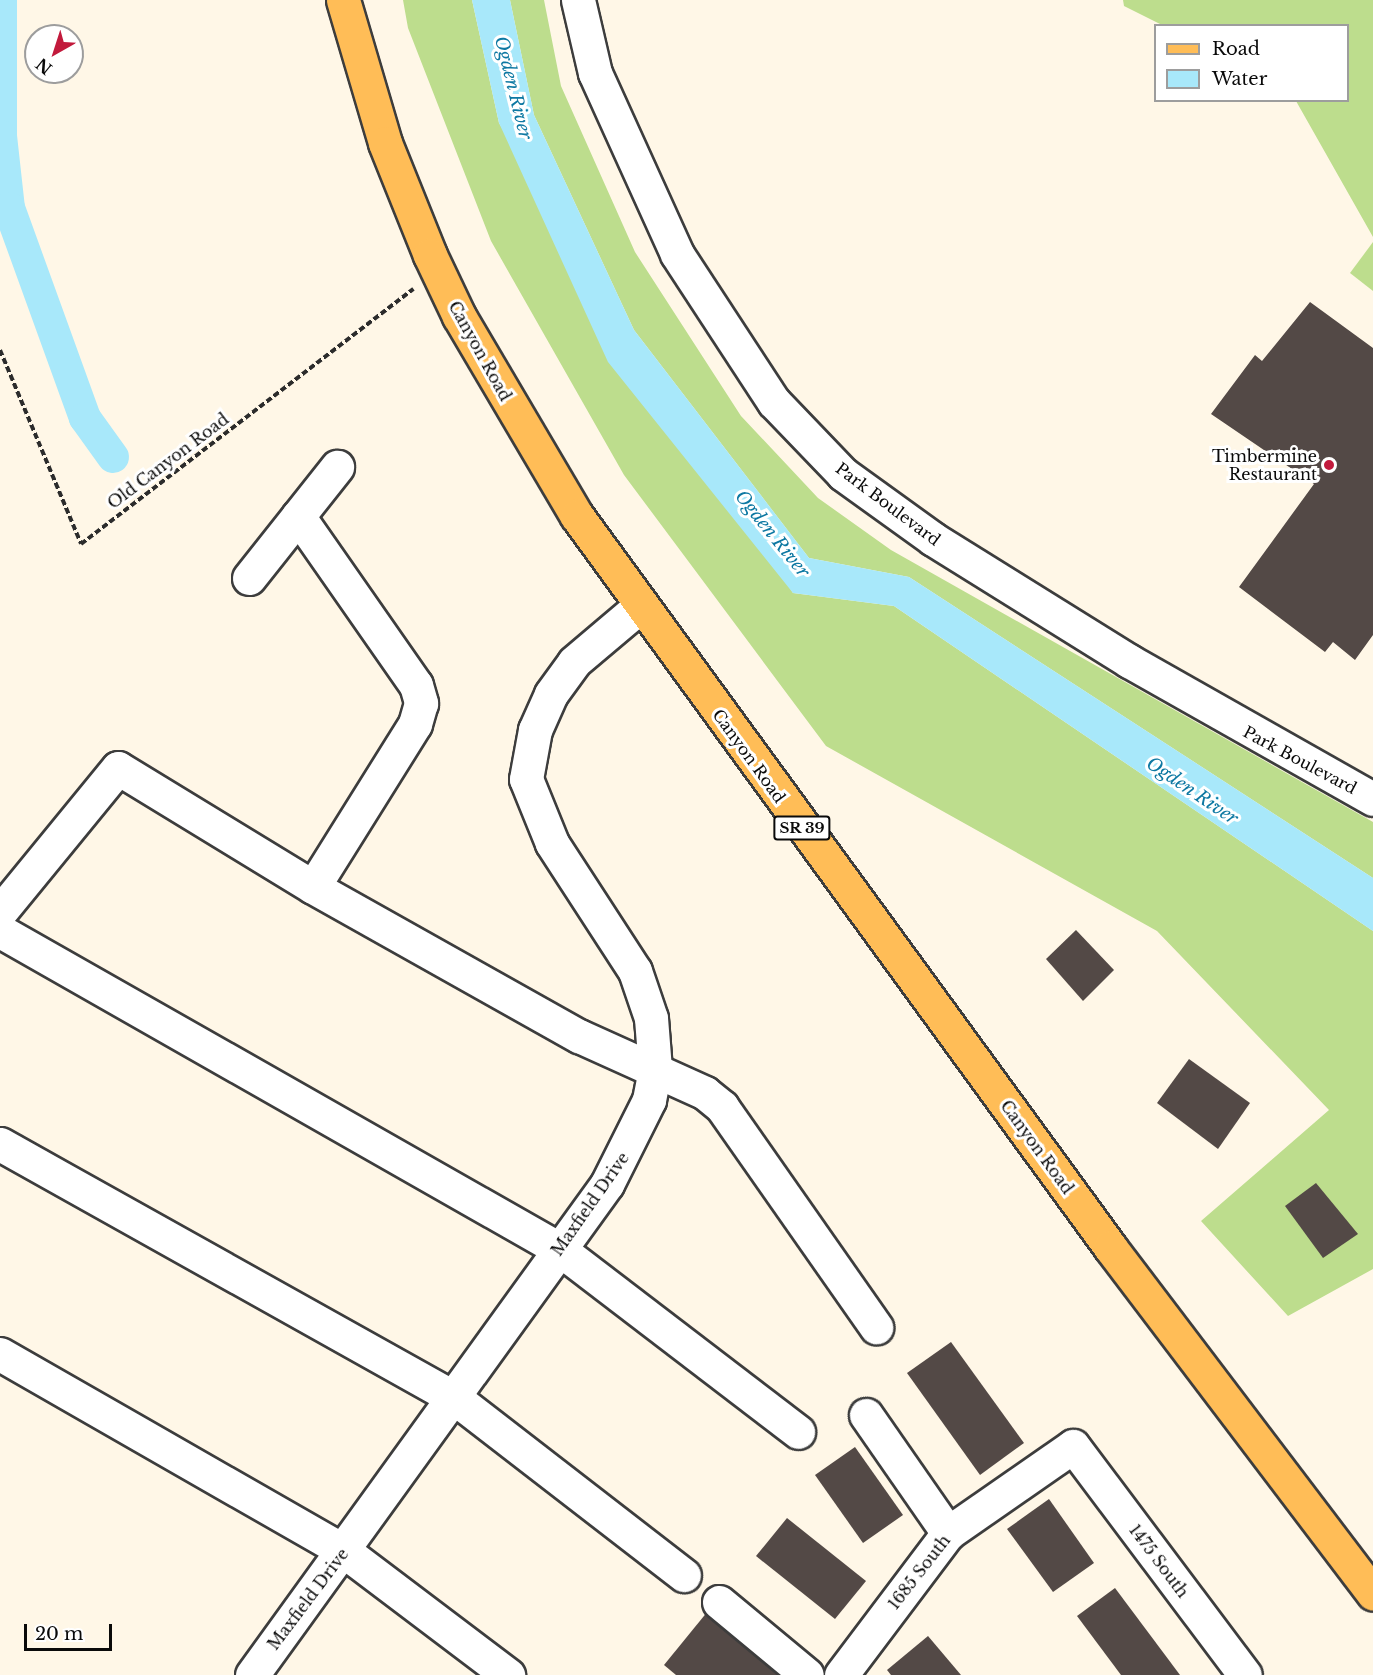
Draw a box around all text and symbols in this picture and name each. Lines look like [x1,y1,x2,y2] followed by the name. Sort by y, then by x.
[24,24,84,84] north arrow
[1154,24,1349,102] legend
[490,34,536,142] water label: Ogden River
[1212,38,1260,60] text: Road
[32,54,56,79] text: N
[1212,68,1267,90] text: Water
[445,298,515,404] street label: Canyon Road
[104,409,232,513] street label: Old Canyon Road
[1212,446,1317,484] place label: Timbermine Restaurant
[832,458,944,550] street label: Park Boulevard
[1322,458,1336,472] marker: Timbermine Restaurant
[730,486,814,582] water label: Ogden River
[709,705,789,807] street label: Canyon Road
[1240,722,1360,798] street label: Park Boulevard
[1142,752,1242,830] water label: Ogden River
[772,816,832,840] road number: SR 39
[997,1096,1077,1198] street label: Canyon Road
[547,1149,633,1259] street label: Maxfield Drive
[1125,1521,1193,1601] street label: 1475 South
[884,1531,954,1613] street label: 1685 South
[264,1545,352,1653] street label: Maxfield Drive
[27,1612,116,1650] scale bar
[35,1623,83,1645] text: 20 m

